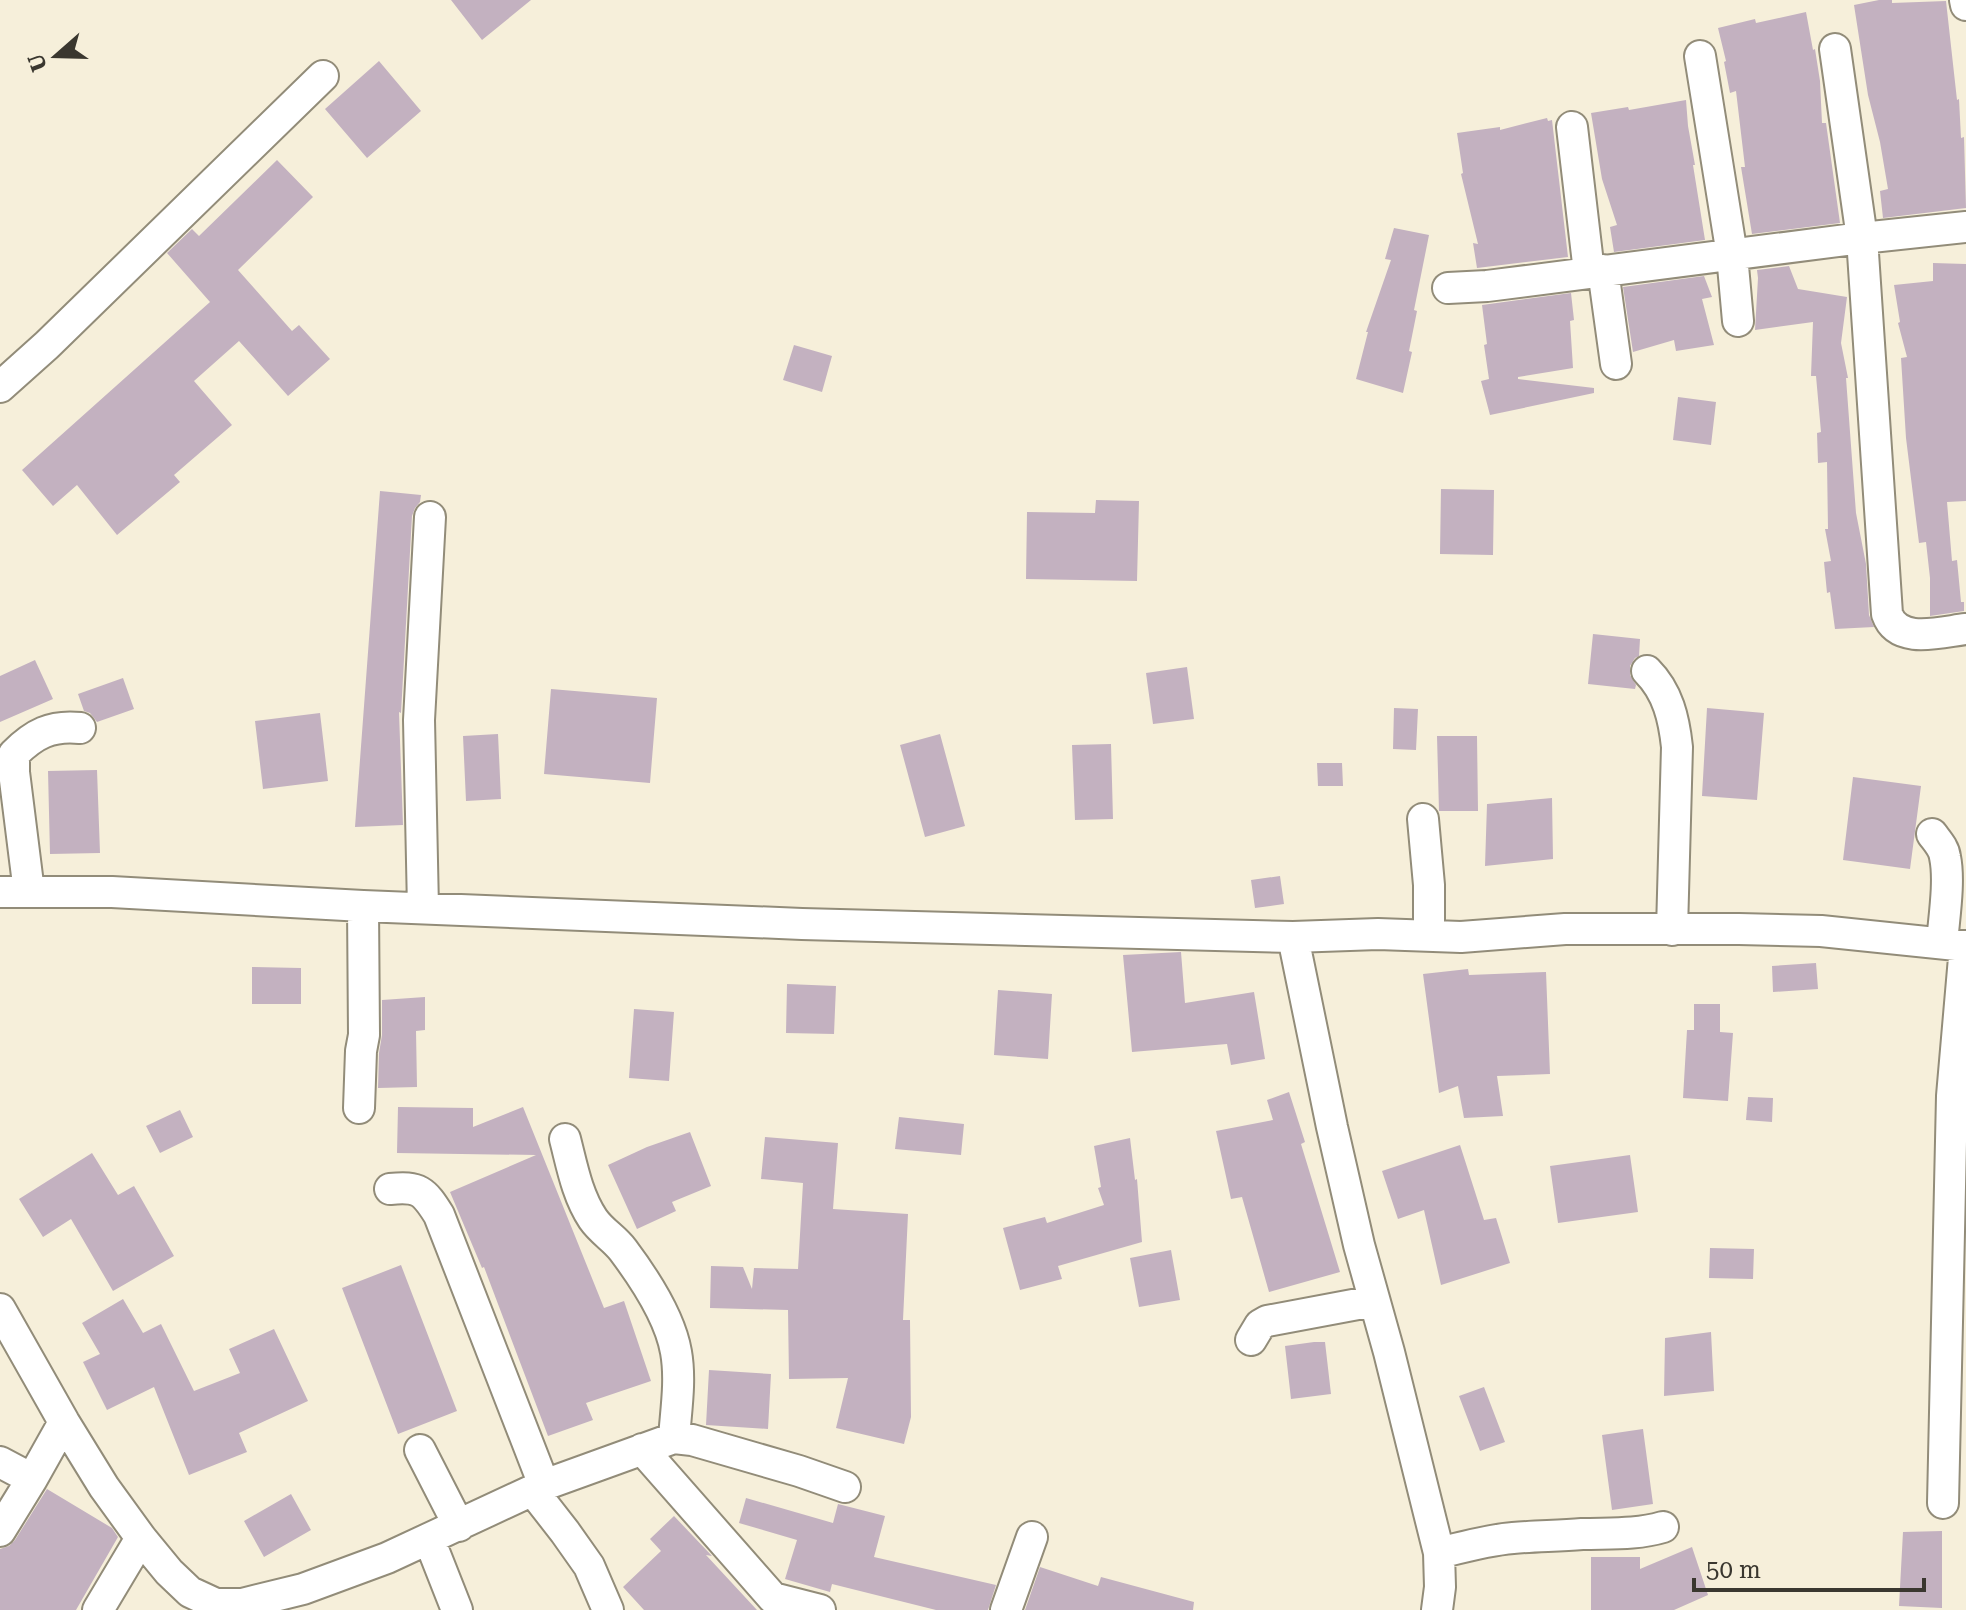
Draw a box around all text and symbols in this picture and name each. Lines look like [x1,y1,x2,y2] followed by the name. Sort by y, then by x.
[16,16,96,96] north arrow
[23,50,52,75] text: U
[1694,1542,1924,1592] scale bar
[1706,1556,1761,1584] text: 50 m

